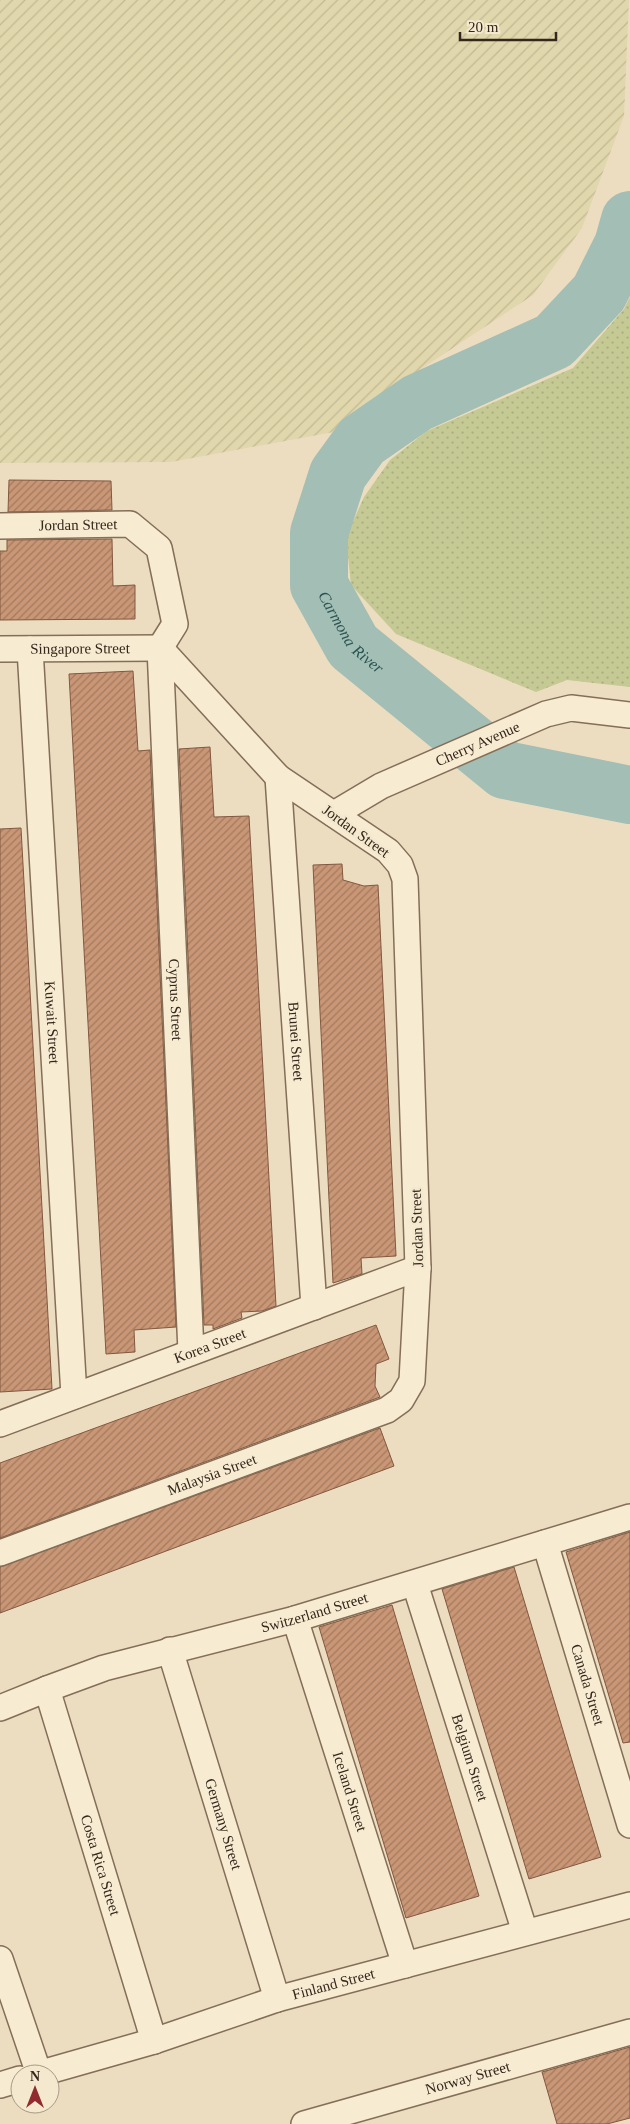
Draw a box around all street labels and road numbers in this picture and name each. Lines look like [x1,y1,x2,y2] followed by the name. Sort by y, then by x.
[38,516,118,533] street label: Jordan Street
[30,640,131,657] street label: Singapore Street
[433,718,522,769] street label: Cherry Avenue
[319,801,393,861] street label: Jordan Street
[166,958,185,1042] street label: Cyprus Street
[42,980,62,1065] street label: Kuwait Street
[285,1001,307,1082] street label: Brunei Street
[408,1188,426,1268] street label: Jordan Street
[172,1325,249,1366] street label: Korea Street
[165,1451,260,1498] street label: Malaysia Street
[259,1589,370,1635] street label: Switzerland Street
[568,1642,608,1728] street label: Canada Street
[449,1712,491,1804] street label: Belgium Street
[330,1750,370,1834] street label: Iceland Street
[202,1776,245,1872] street label: Germany Street
[78,1813,124,1918] street label: Costa Rica Street
[291,1965,377,2003] street label: Finland Street
[424,2058,513,2097] street label: Norway Street

